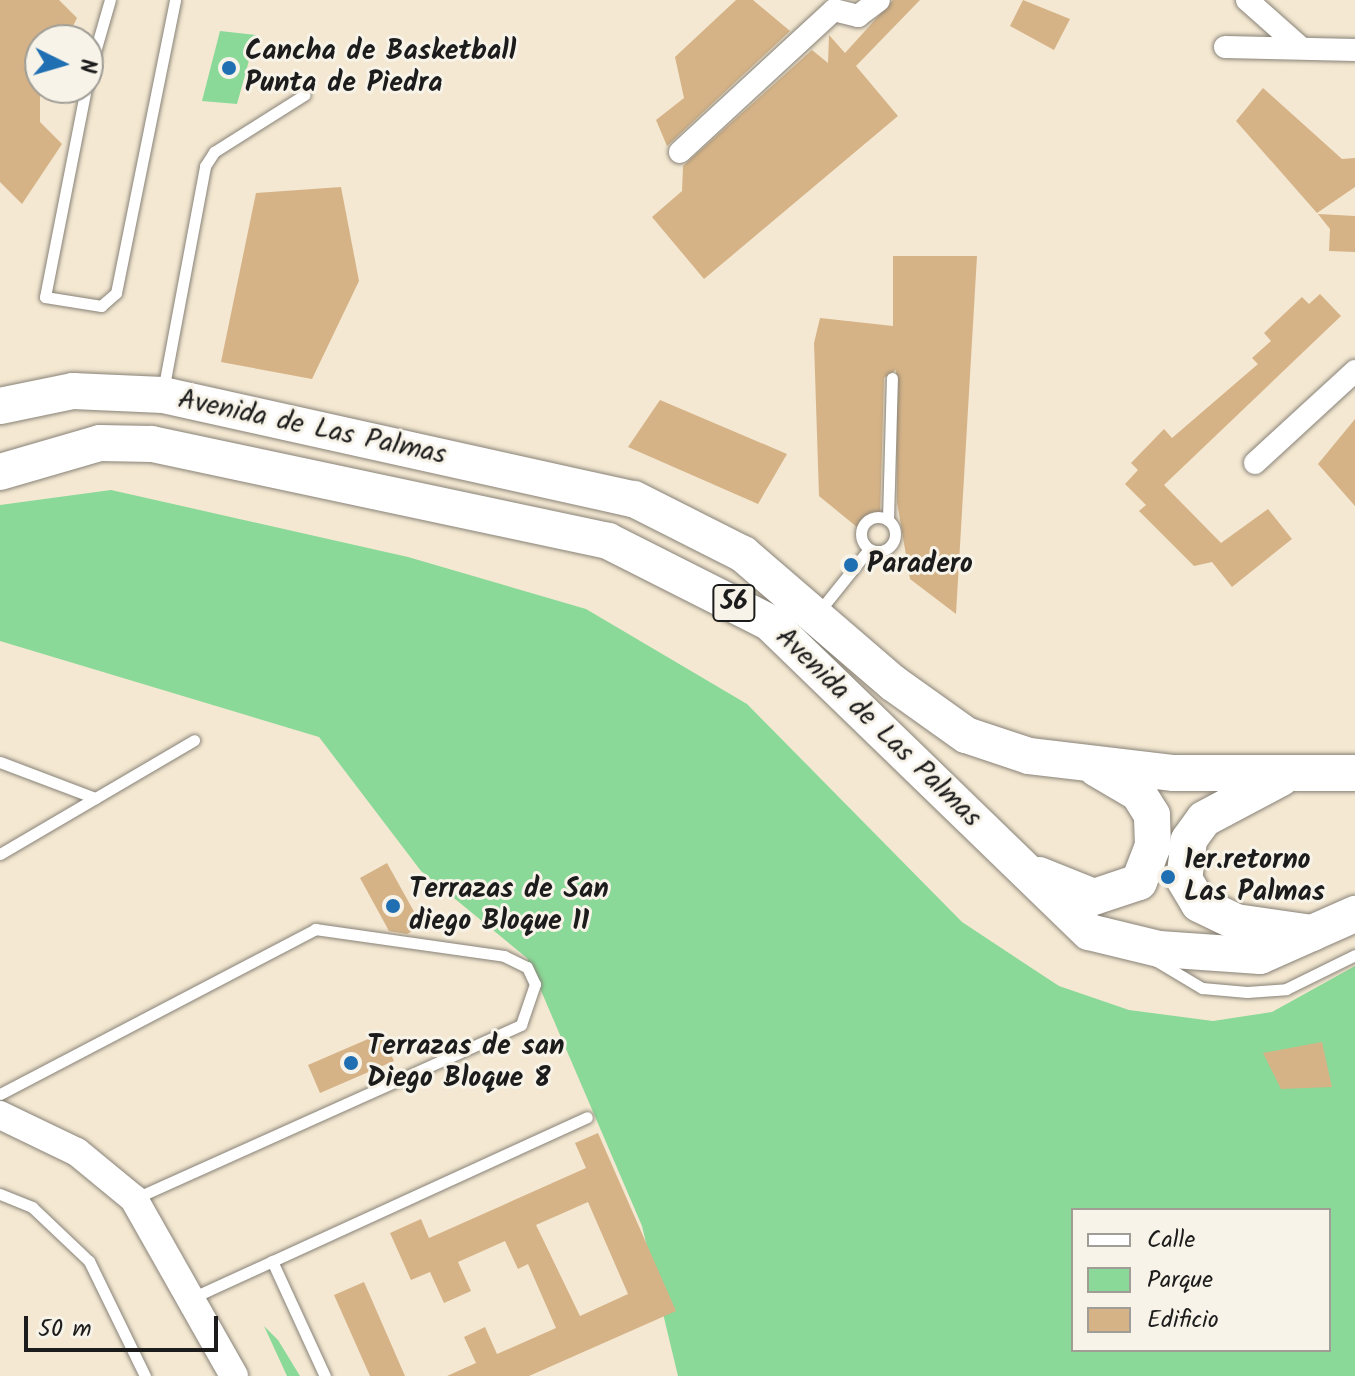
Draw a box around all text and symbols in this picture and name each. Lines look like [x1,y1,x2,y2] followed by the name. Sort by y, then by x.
[24,24,104,104] north arrow
[245,35,516,101] place label: Cancha de Basketball Punta de Piedra
[68,58,104,74] text: N
[220,59,238,77] marker: Cancha de Basketball Punta de Piedra
[175,383,449,473] street label: Avenida de Las Palmas
[867,548,973,582] place label: Paradero
[842,556,860,574] marker: Paradero
[712,581,756,625] road number: 56
[768,621,988,835] street label: Avenida de Las Palmas
[1184,844,1325,910] place label: 1er.retorno Las Palmas
[1159,868,1177,886] marker: 1er.retorno Las Palmas
[409,873,609,939] place label: Terrazas de San diego Bloque 11
[384,897,402,915] marker: Terrazas de San diego Bloque 11
[367,1030,564,1096] place label: Terrazas de san Diego Bloque 8
[342,1054,360,1072] marker: Terrazas de san Diego Bloque 8
[1071,1208,1331,1352] legend
[1147,1221,1195,1260] text: Calle
[1147,1261,1213,1300] text: Parque
[28,1300,222,1350] scale bar
[1147,1301,1219,1340] text: Edificio
[38,1310,92,1349] text: 50 m

